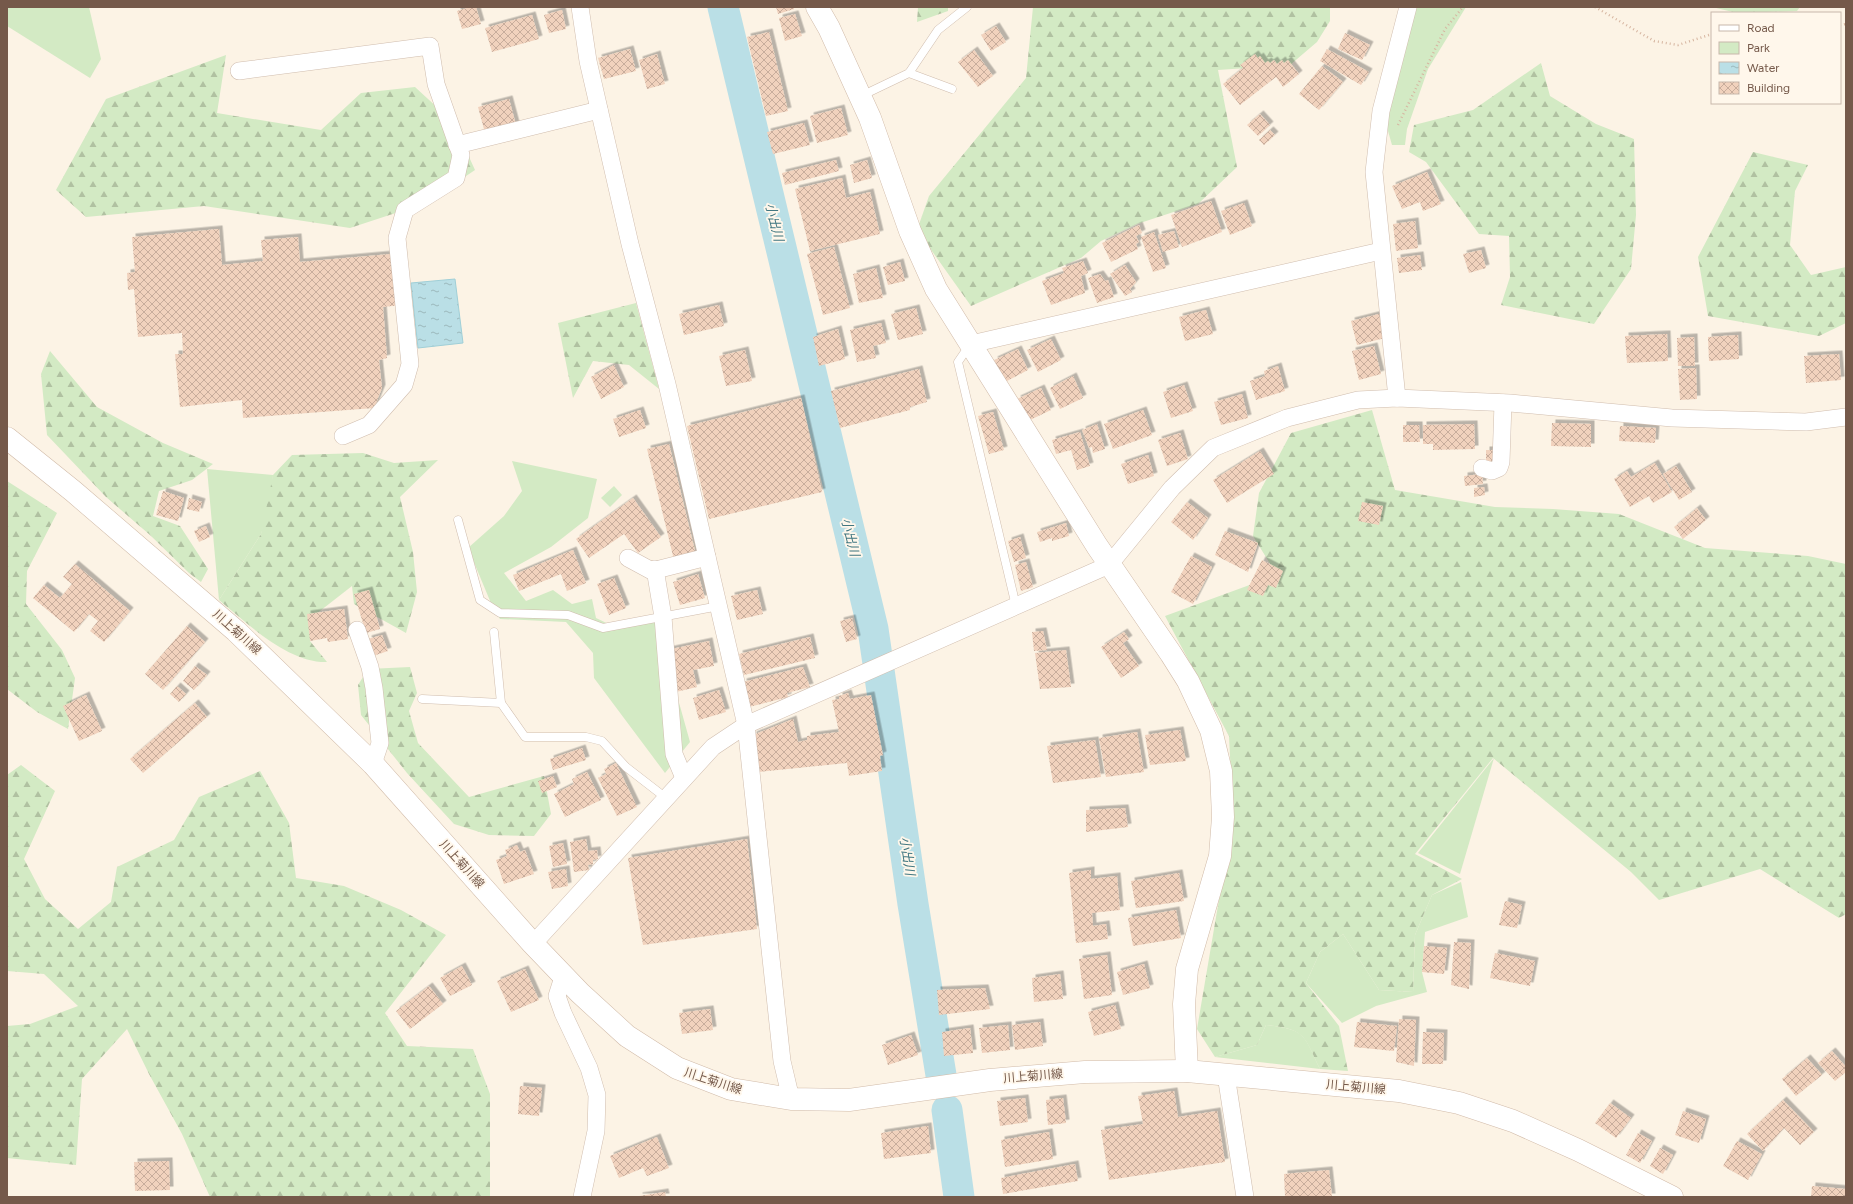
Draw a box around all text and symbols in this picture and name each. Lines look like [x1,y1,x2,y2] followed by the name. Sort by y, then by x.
[1711,12,1841,104] legend
[1747,21,1775,35] text: Road
[1747,41,1770,55] text: Park
[1747,61,1779,75] text: Water
[1747,81,1790,95] text: Building
[763,201,787,245] water label: 小出川
[839,516,863,560] water label: 小出川
[210,607,264,657] street label: 川上菊川線
[897,836,918,878] water label: 小出川
[437,837,487,891] street label: 川上菊川線
[682,1065,744,1097] street label: 川上菊川線
[1002,1066,1064,1086] street label: 川上菊川線
[1325,1077,1387,1097] street label: 川上菊川線

